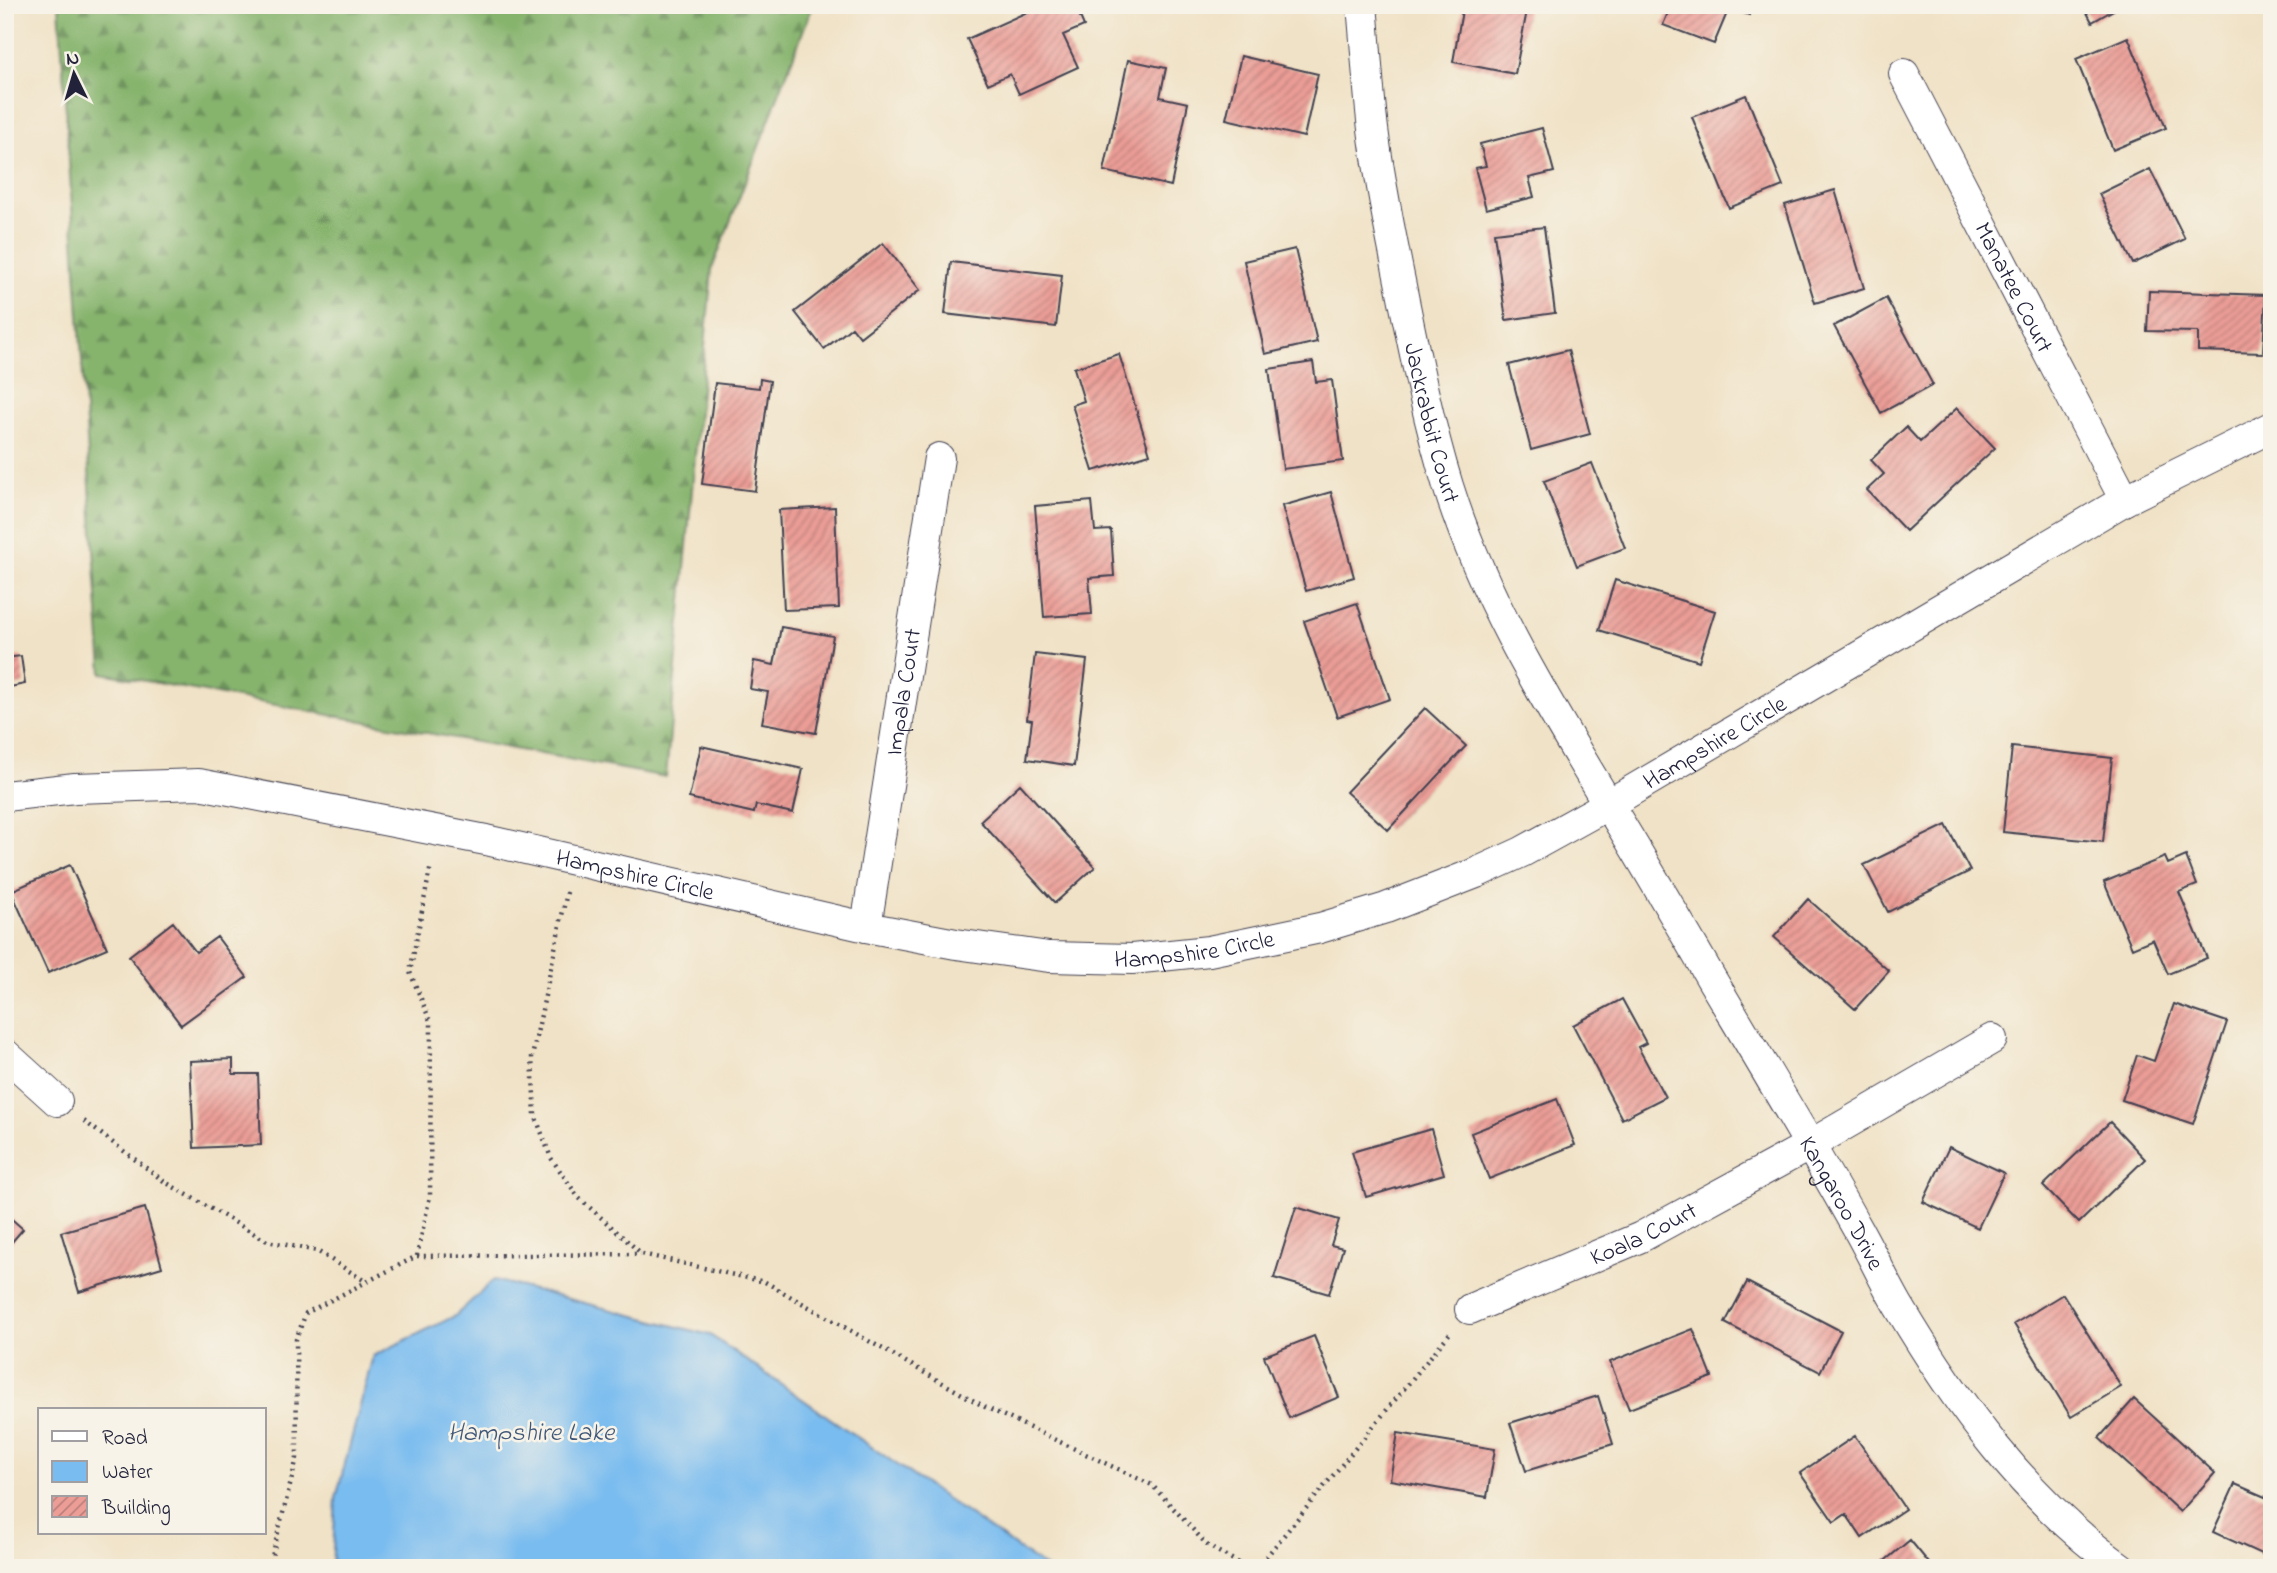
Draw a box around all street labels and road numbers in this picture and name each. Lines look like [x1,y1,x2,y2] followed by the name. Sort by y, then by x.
[1964,217,2061,360] street label: Manatee Court
[1393,340,1467,508] street label: Jackrabbit Court
[878,626,932,758] street label: Impala Court
[1637,688,1794,800] street label: Hampshire Circle
[552,842,717,912] street label: Hampshire Circle
[1114,923,1278,979] street label: Hampshire Circle
[1789,1130,1892,1277] street label: Kangaroo Drive
[1585,1195,1704,1276] street label: Koala Court

